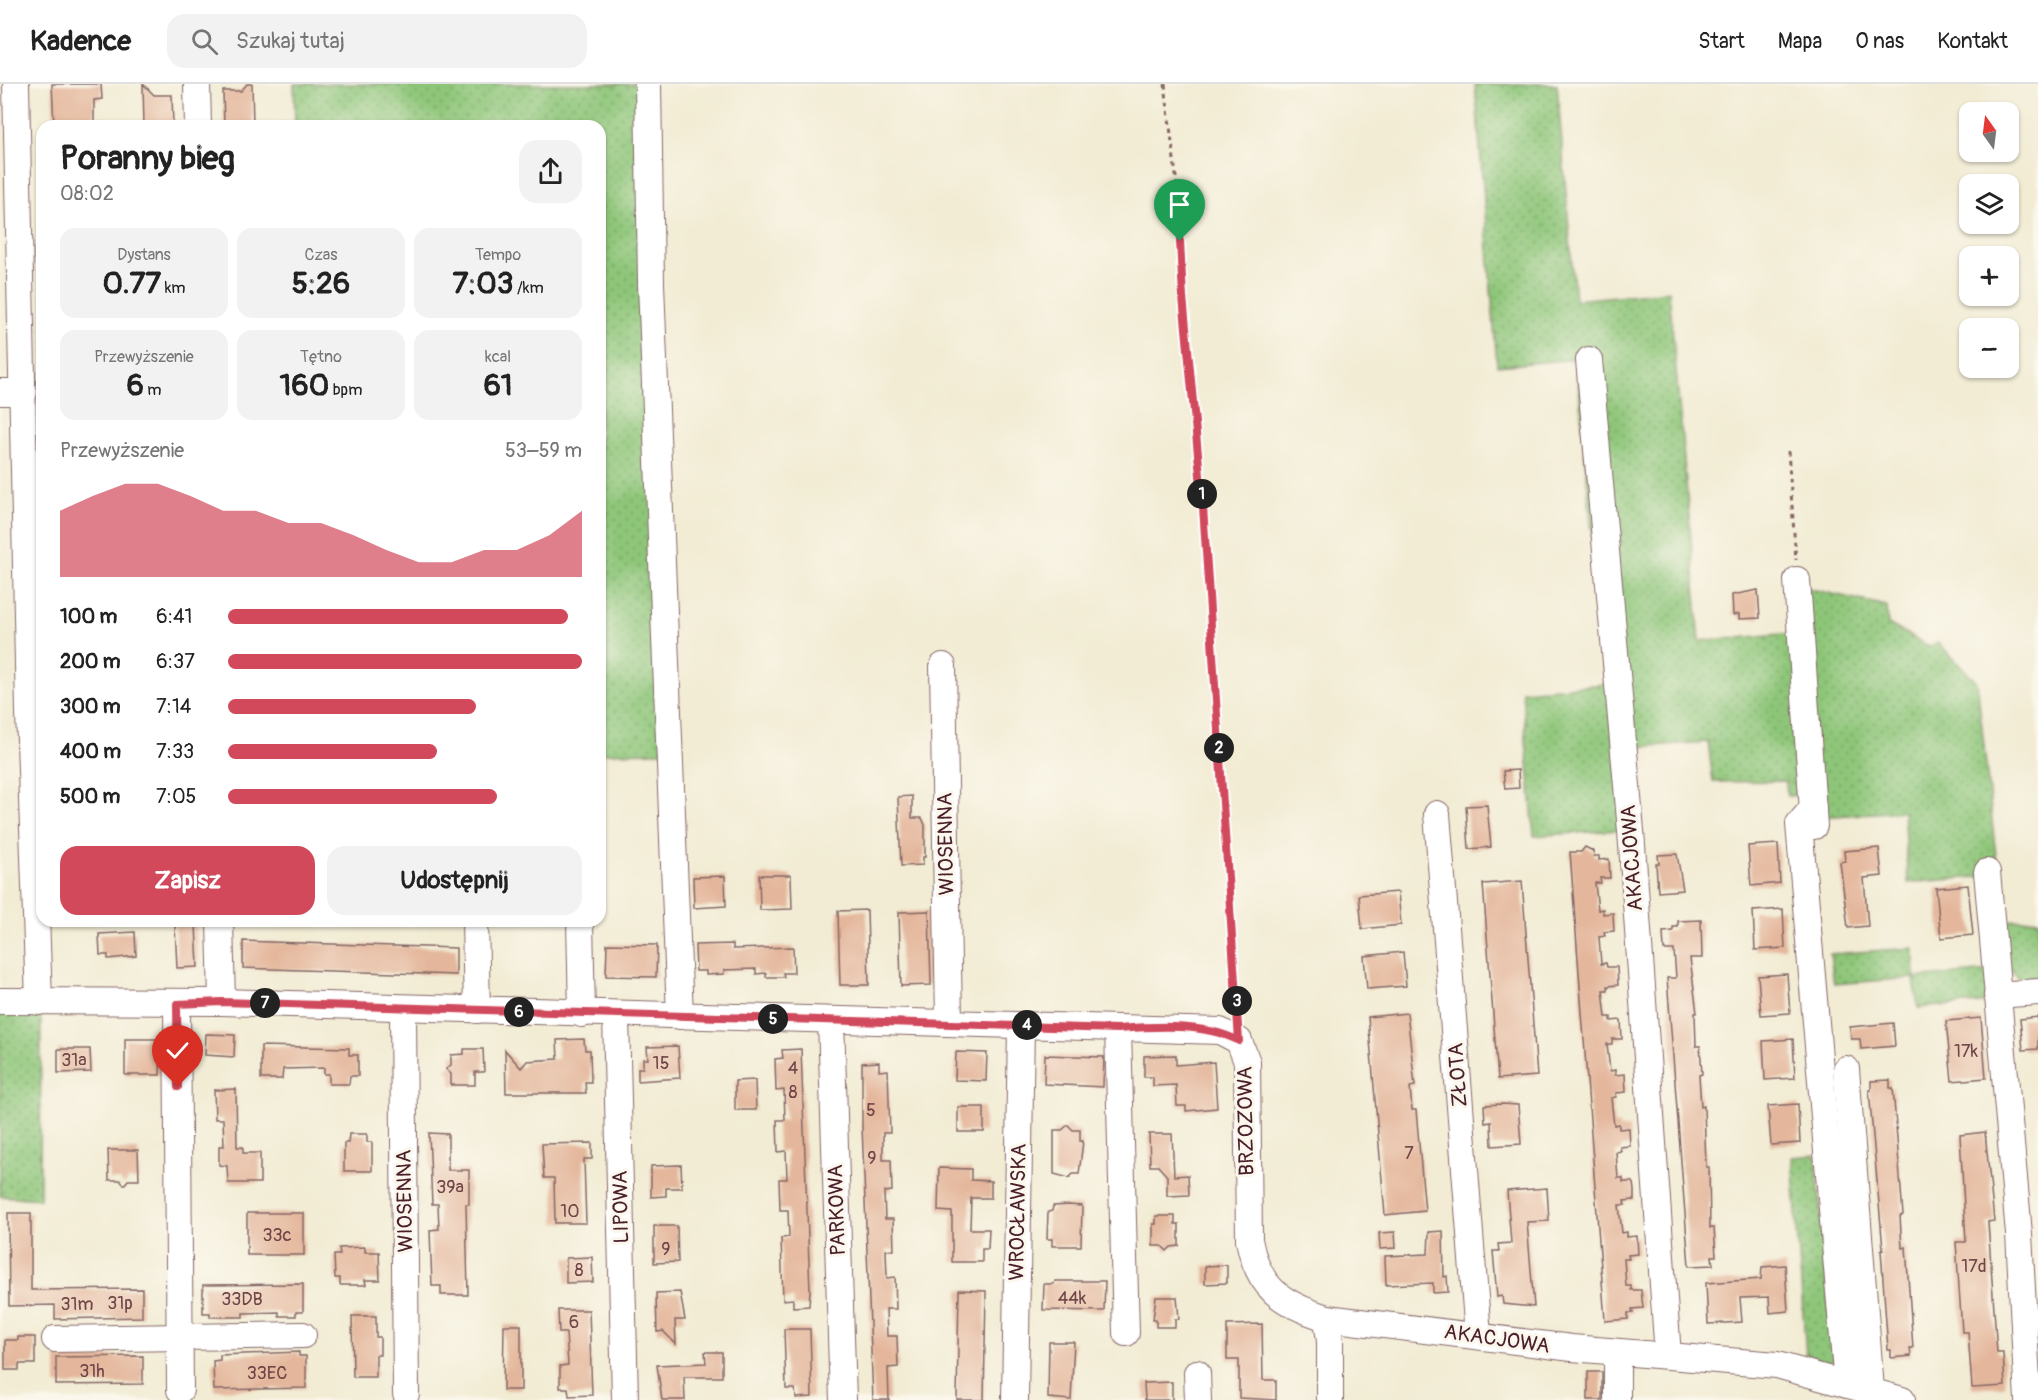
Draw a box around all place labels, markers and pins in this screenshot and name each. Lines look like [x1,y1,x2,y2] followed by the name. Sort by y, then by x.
[1154,179,1205,241] pin
[1187,479,1217,509] pin: 1
[1204,733,1234,763] pin: 2
[1222,986,1252,1016] pin: 3
[250,988,280,1018] pin: 7
[504,997,534,1027] pin: 6
[758,1004,788,1034] pin: 5
[1012,1010,1042,1040] pin: 4
[152,1025,203,1087] pin

